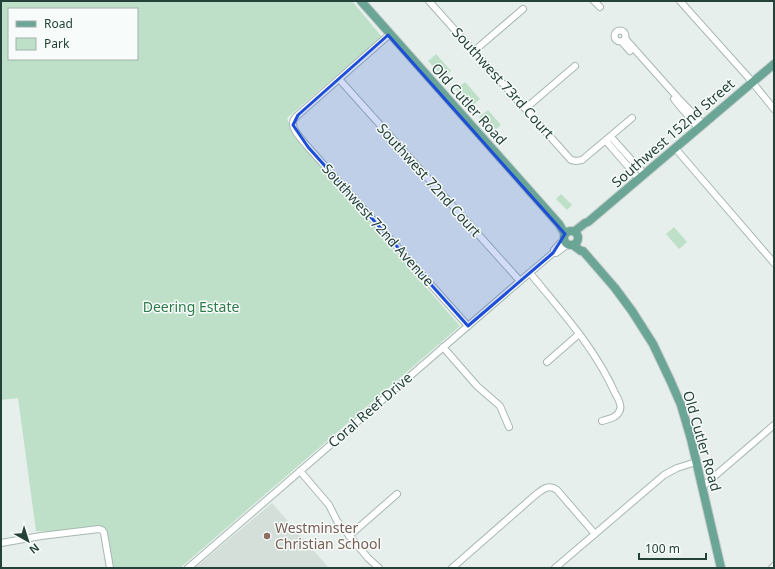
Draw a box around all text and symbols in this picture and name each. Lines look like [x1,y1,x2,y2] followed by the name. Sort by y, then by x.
[8,8,138,60] legend
[44,15,73,32] text: Road
[448,23,558,142] street label: Southwest 73rd Court
[44,35,70,52] text: Park
[428,59,511,149] street label: Old Cutler Road
[607,74,738,191] street label: Southwest 152nd Street
[373,119,485,240] street label: Southwest 72nd Court
[318,159,439,290] street label: Southwest 72nd Avenue
[143,297,239,316] park label: Deering Estate
[324,368,416,451] street label: Coral Reef Drive
[679,388,726,493] street label: Old Cutler Road
[275,518,381,553] place label: Westminster Christian School
[8,521,48,561] north arrow
[262,531,272,541] marker: Westminster Christian School
[639,535,706,561] scale bar
[645,540,680,557] text: 100 m
[26,541,43,558] text: N

